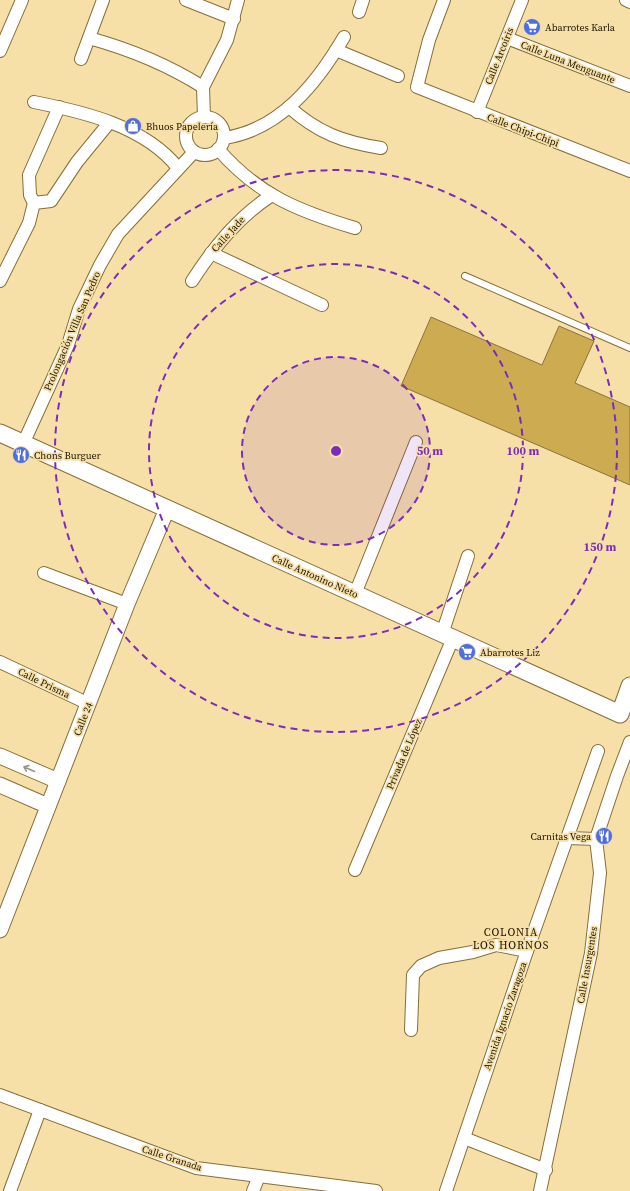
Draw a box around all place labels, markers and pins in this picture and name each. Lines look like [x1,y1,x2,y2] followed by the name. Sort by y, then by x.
[522,17,542,37] supermarket icon: Abarrotes Karla
[545,21,616,34] place label: Abarrotes Karla
[123,116,143,136] shop icon: Bhuos Papelería
[146,120,219,133] place label: Bhuos Papelería
[329,444,343,458] centre of rings
[11,445,31,465] restaurant icon: Chons Burguer
[34,449,102,462] place label: Chons Burguer
[457,642,477,662] supermarket icon: Abarrotes Liz
[480,646,540,659] place label: Abarrotes Liz
[594,826,614,846] restaurant icon: Carnitas Vega
[530,830,592,843] place label: Carnitas Vega

